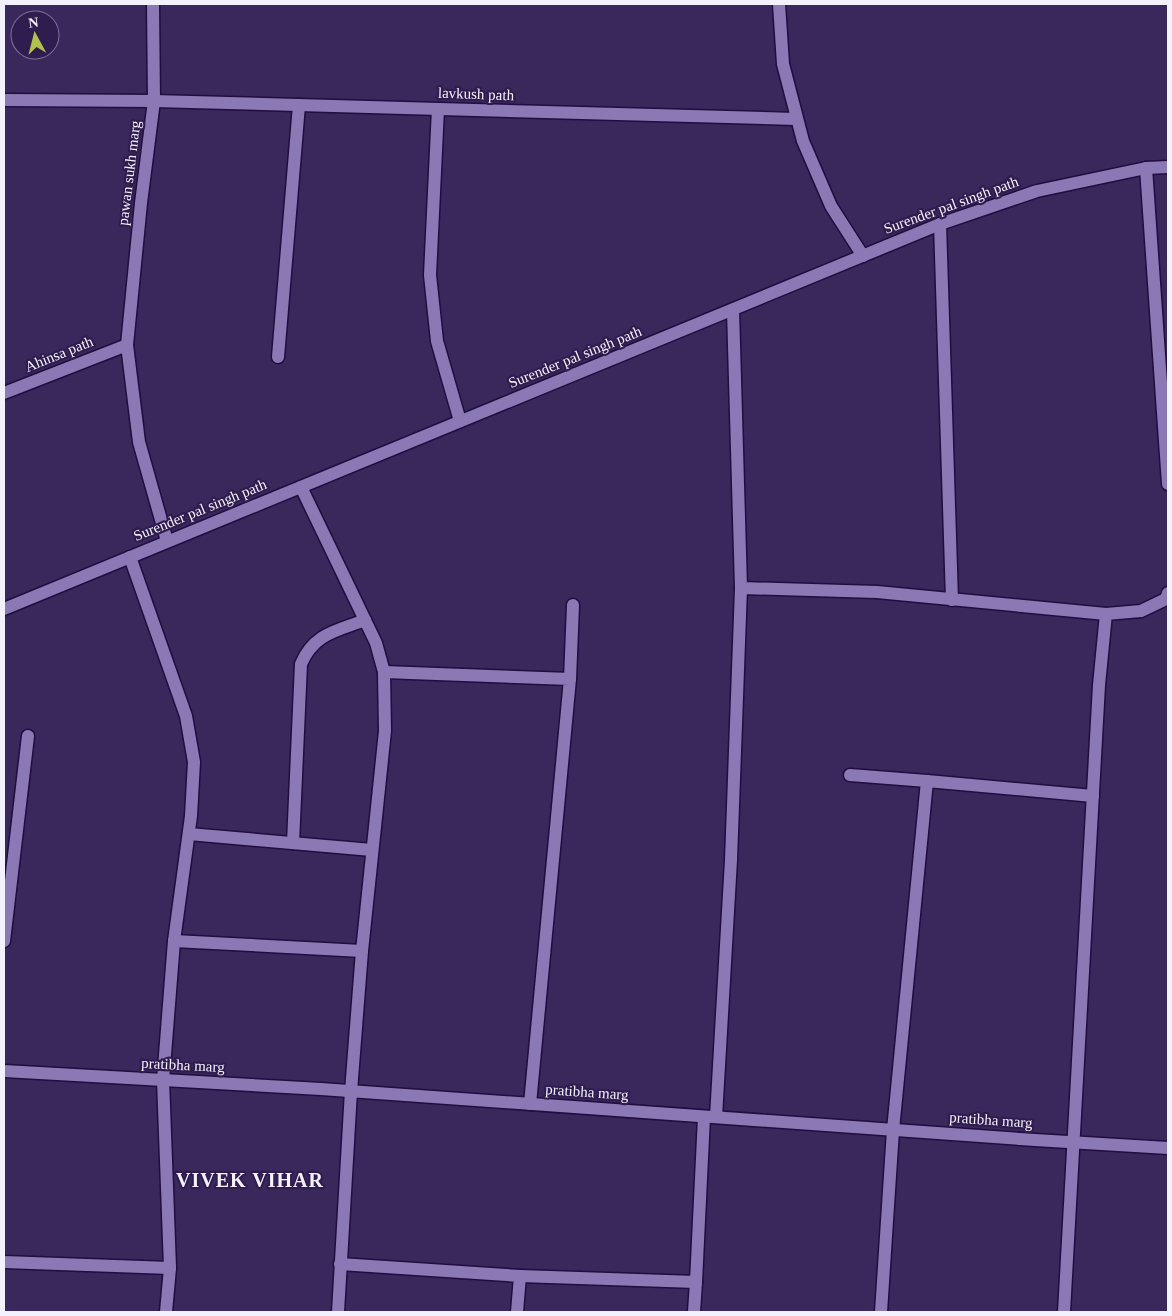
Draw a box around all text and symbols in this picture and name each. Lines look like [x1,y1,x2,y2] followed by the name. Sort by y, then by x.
[10,10,60,60] north arrow
[28,15,39,31] text: N
[438,85,515,103] street label: lavkush path
[115,119,143,226] street label: pawan sukh marg
[882,173,1021,237] street label: Surender pal singh path
[506,323,644,391] street label: Surender pal singh path
[23,333,96,375] street label: Ahinsa path
[131,476,269,544] street label: Surender pal singh path
[141,1055,226,1075] street label: pratibha marg
[545,1081,630,1103] street label: pratibha marg
[949,1109,1034,1131] street label: pratibha marg
[176,1169,324,1191] district label: VIVEK VIHAR

